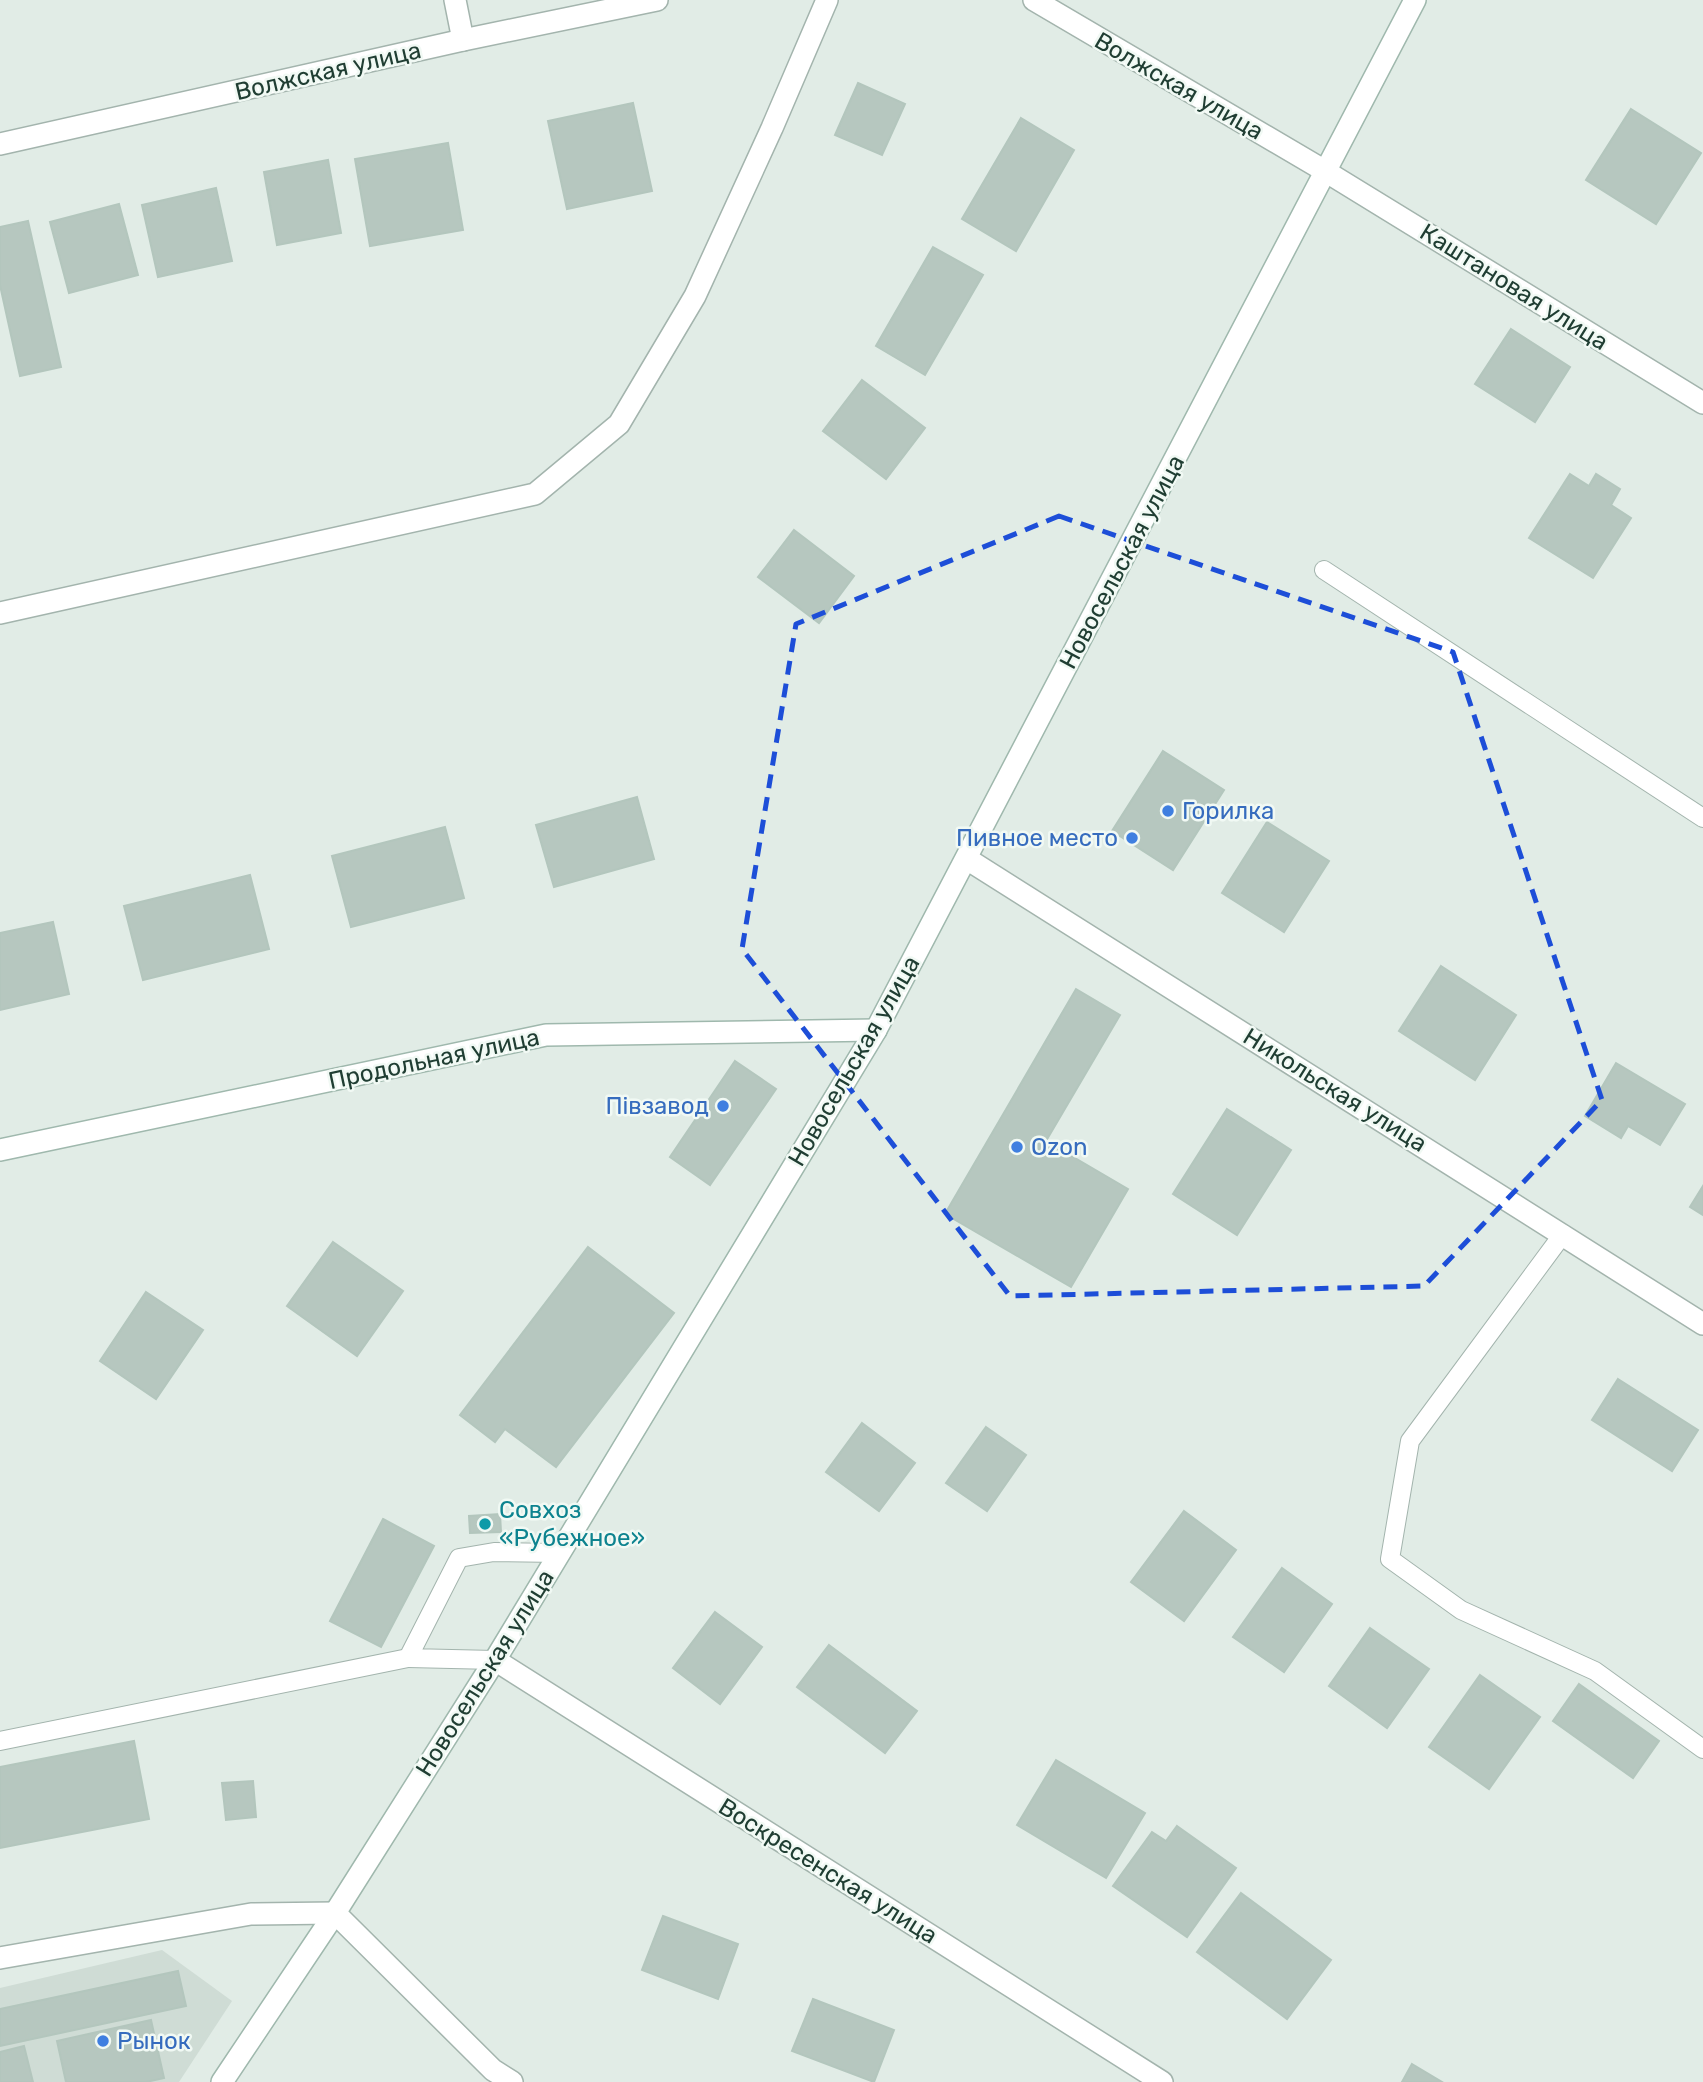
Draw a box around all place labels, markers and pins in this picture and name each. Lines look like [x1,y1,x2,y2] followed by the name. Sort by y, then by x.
[1182,797,1274,825] place label: Горилка
[1160,803,1176,819] marker: Горилка
[956,824,1118,852] place label: Пивное место
[1124,830,1140,846] marker: Пивное место
[605,1092,709,1120] place label: Пiвзавод
[715,1098,731,1114] marker: Пiвзавод
[1031,1133,1088,1161] place label: Ozon
[1009,1139,1025,1155] marker: Ozon
[499,1496,645,1552] place label: Совхоз «Рубежное»
[477,1516,493,1532] marker: Совхоз «Рубежное»
[117,2027,191,2055] place label: Рынок
[95,2033,111,2049] marker: Рынок

